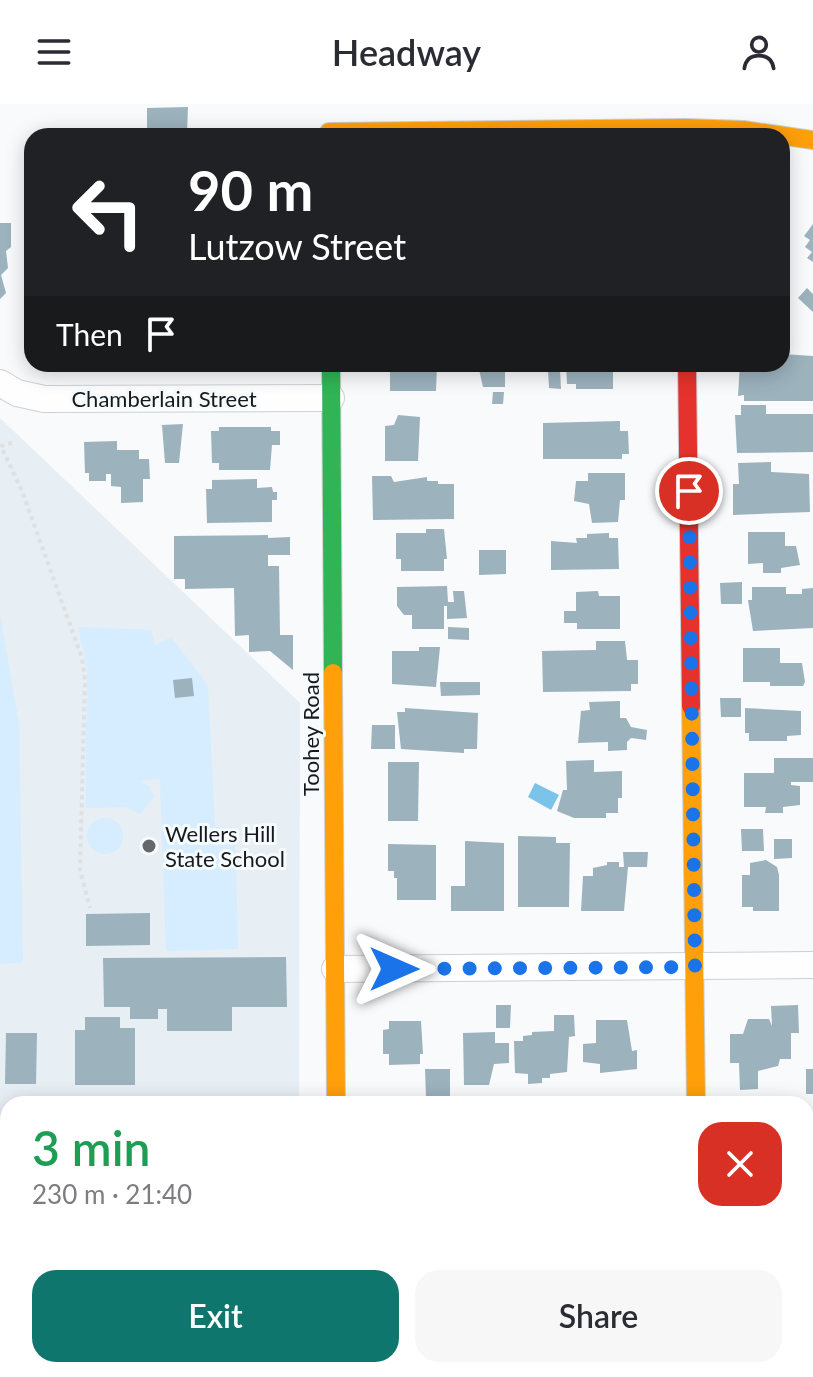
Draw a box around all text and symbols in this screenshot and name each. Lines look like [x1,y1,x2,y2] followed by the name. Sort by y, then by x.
[32,30,76,74] icon: menu
[332,30,481,74] text: Headway
[737,30,781,74] icon: person
[188,156,313,223] text: 90 m
[56,160,160,264] icon: left
[188,224,406,268] text: Lutzow Street
[139,312,183,356] icon: arrive
[56,316,123,352] text: Then
[71,385,257,412] street label: Chamberlain Street
[655,457,723,525] pin
[667,469,711,513] icon: arrive
[297,672,324,796] street label: Toohey Road
[165,820,285,872] place label: Wellers Hill State School
[140,837,158,855] marker: Wellers Hill State School
[352,927,436,1011] position arrow
[32,1119,150,1176] text: 3 min
[698,1122,782,1206] button: close
[32,1178,192,1210] text: 230 m · 21:40
[32,1270,399,1362] button: Exit
[415,1270,782,1362] button: Share

